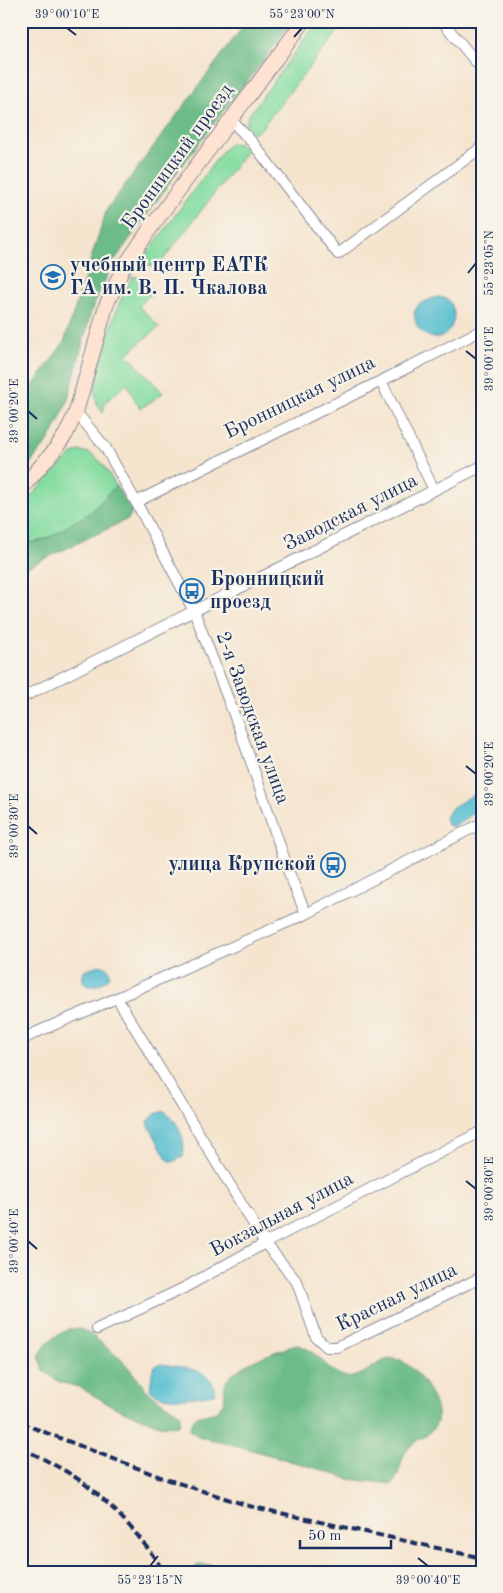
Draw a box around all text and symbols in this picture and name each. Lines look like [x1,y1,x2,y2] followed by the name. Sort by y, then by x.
[269,8,335,21] text: 55°23'00"N
[35,9,99,21] text: 39°00'10"E
[119,81,237,233] street label: Бронницкий проезд
[483,230,496,296] text: 55°23'05"N
[70,256,268,299] place label: учебный центр ЕАТК ГА им. В. П. Чкалова
[40,264,66,290] school or university icon: учебный центр ЕАТК ГА им. В. П. Чкалова
[484,327,496,391] text: 39°00'10"E
[221,353,379,443] street label: Бронницкая улица
[9,379,21,443] text: 39°00'20"E
[281,471,421,555] street label: Заводская улица
[210,570,324,613] place label: Бронницкий проезд
[179,578,205,604] bus stop icon: Бронницкий проезд
[211,629,293,807] street label: 2-я Заводская улица
[484,742,496,806] text: 39°00'20"E
[9,794,21,858] text: 39°00'30"E
[320,852,346,878] bus stop icon: улица Крупской
[168,855,316,875] place label: улица Крупской
[484,1157,496,1221] text: 39°00'30"E
[207,1169,357,1261] street label: Вокзальная улица
[9,1209,21,1273] text: 39°00'40"E
[334,1260,461,1336] street label: Красная улица
[300,1518,392,1550] scale bar
[308,1529,342,1544] text: 50 m
[117,1574,183,1587] text: 55°23'15"N
[396,1575,460,1587] text: 39°00'40"E

